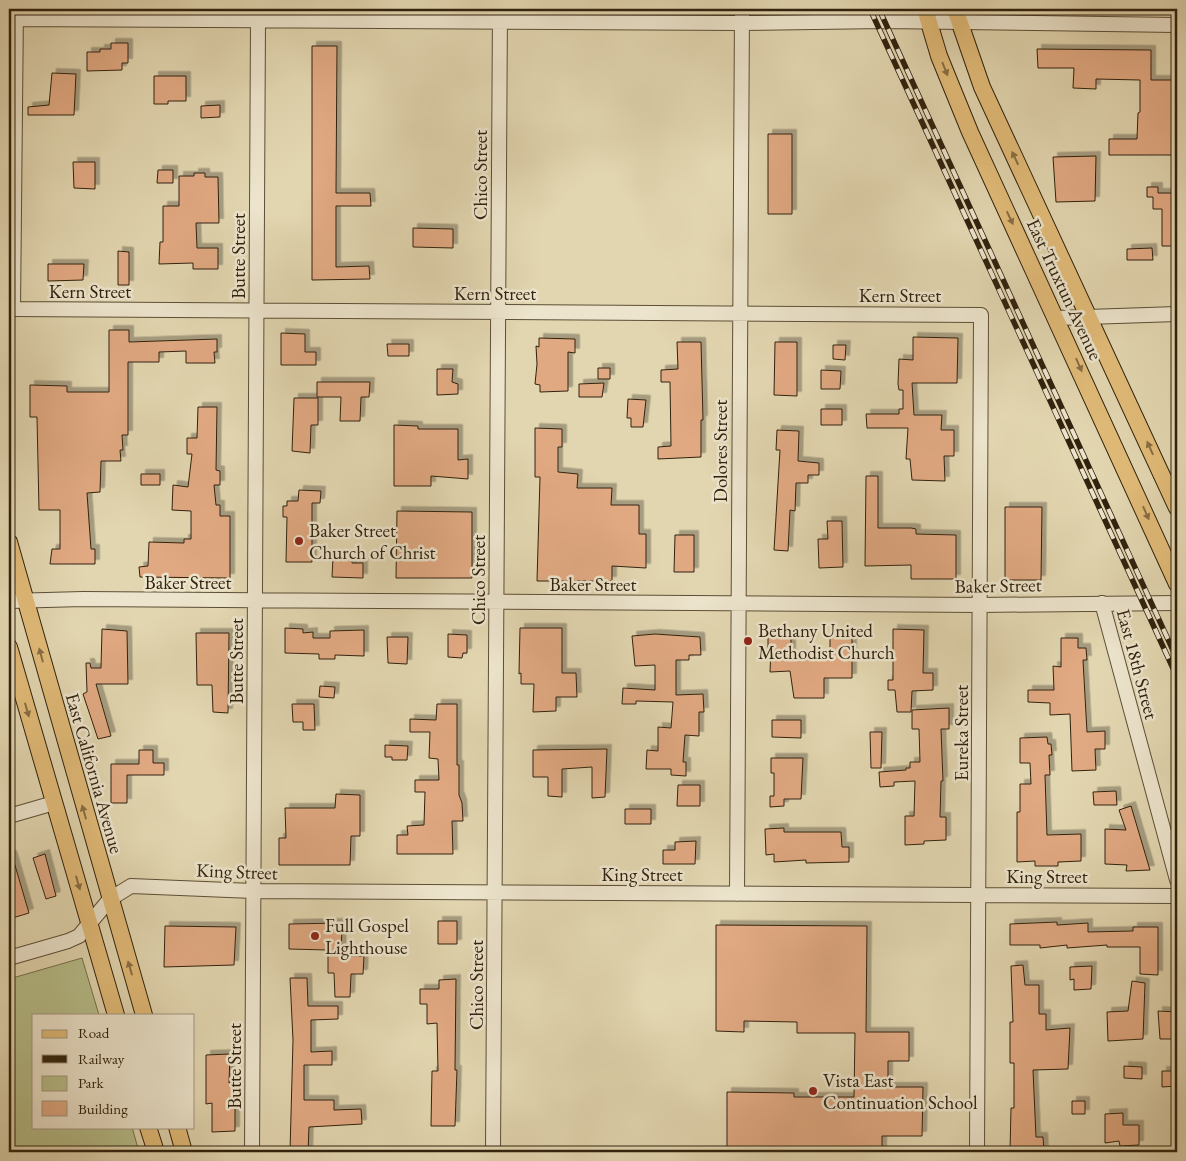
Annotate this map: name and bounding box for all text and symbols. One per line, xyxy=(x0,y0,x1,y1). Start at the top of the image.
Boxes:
one-way arrow xyxy=(941,62,949,77)
street label: Chico Street xyxy=(468,130,493,220)
one-way arrow xyxy=(1010,151,1018,165)
one-way arrow xyxy=(1006,211,1014,225)
street label: Butte Street xyxy=(226,213,251,299)
street label: East Truxtun Avenue xyxy=(1021,214,1108,364)
street label: Kern Street xyxy=(49,279,131,304)
street label: Kern Street xyxy=(454,281,536,306)
street label: Kern Street xyxy=(859,283,941,308)
one-way arrow xyxy=(1075,358,1083,372)
street label: Dolores Street xyxy=(708,400,733,502)
one-way arrow xyxy=(1145,441,1153,455)
one-way arrow xyxy=(1141,506,1150,521)
place label: Baker Street Church of Christ xyxy=(309,518,436,565)
marker: Baker Street Church of Christ xyxy=(293,535,305,547)
street label: Chico Street xyxy=(466,535,491,625)
street label: Baker Street xyxy=(145,570,232,595)
street label: Baker Street xyxy=(550,572,637,597)
street label: Baker Street xyxy=(954,572,1042,599)
street label: East 18th Street xyxy=(1111,606,1164,722)
street label: Butte Street xyxy=(224,618,249,704)
place label: Bethany United Methodist Church xyxy=(758,618,895,665)
marker: Bethany United Methodist Church xyxy=(742,635,754,647)
one-way arrow xyxy=(37,648,45,663)
street label: Eureka Street xyxy=(949,685,974,781)
street label: East California Avenue xyxy=(60,690,129,856)
one-way arrow xyxy=(24,703,32,718)
one-way arrow xyxy=(80,804,88,819)
street label: King Street xyxy=(196,858,278,885)
street label: King Street xyxy=(601,862,683,887)
street label: King Street xyxy=(1006,864,1088,889)
one-way arrow xyxy=(74,876,82,891)
place label: Full Gospel Lighthouse xyxy=(325,913,409,960)
marker: Full Gospel Lighthouse xyxy=(309,930,321,942)
street label: Chico Street xyxy=(464,940,489,1030)
one-way arrow xyxy=(125,960,133,975)
legend xyxy=(32,1014,195,1128)
text: Road xyxy=(78,1023,110,1042)
street label: Butte Street xyxy=(222,1023,247,1109)
text: Railway xyxy=(78,1049,125,1068)
place label: Vista East Continuation School xyxy=(823,1068,978,1115)
text: Park xyxy=(78,1073,105,1092)
marker: Vista East Continuation School xyxy=(807,1085,819,1097)
text: Building xyxy=(78,1099,128,1118)

